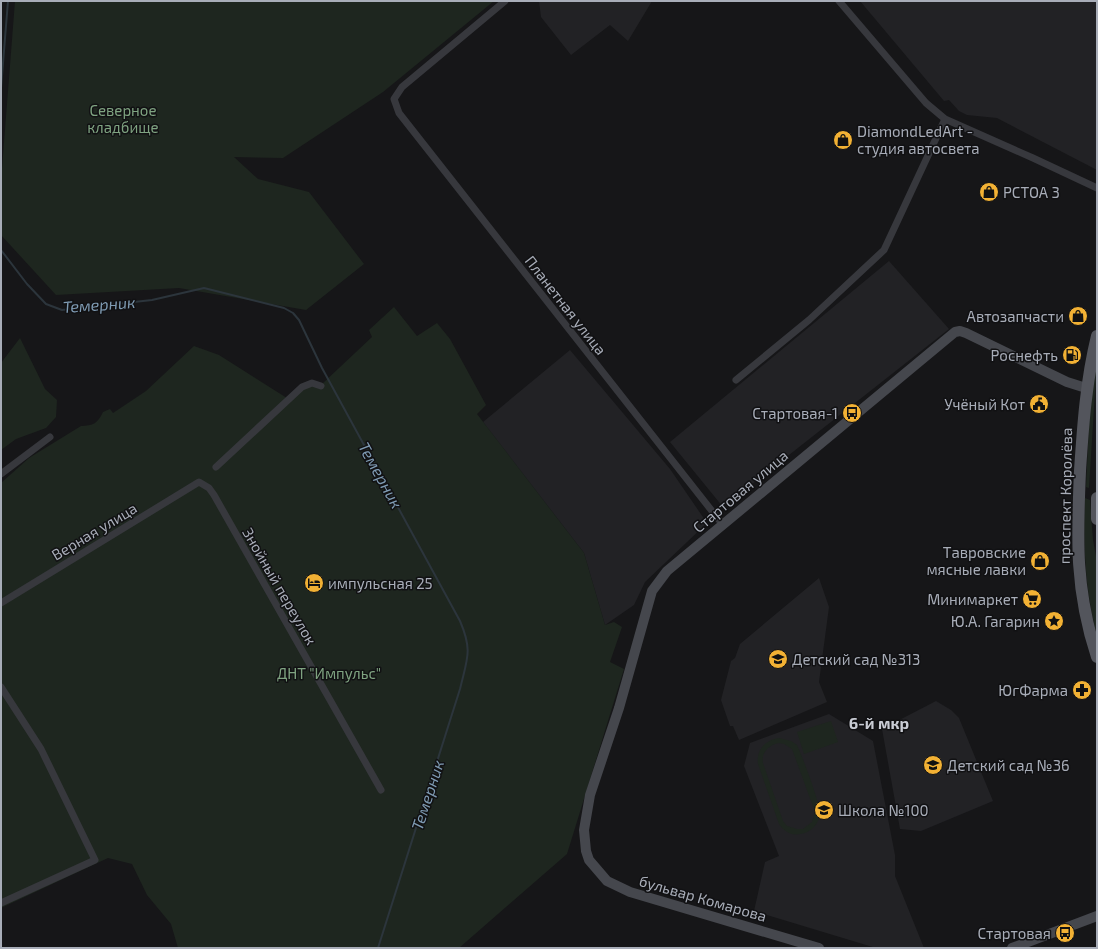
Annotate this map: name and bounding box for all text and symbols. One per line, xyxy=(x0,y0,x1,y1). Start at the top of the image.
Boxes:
park label: Северное кладбище xyxy=(87,101,159,136)
place label: DiamondLedArt - студия автосвета xyxy=(857,122,980,158)
shop icon: DiamondLedArt - студия автосвета xyxy=(832,129,854,151)
shop icon: РСТОА 3 xyxy=(978,181,1000,203)
place label: РСТОА 3 xyxy=(1003,183,1060,201)
street label: Планетная улица xyxy=(521,252,610,359)
water label: Темерник xyxy=(62,292,136,316)
shop icon: Автозапчасти xyxy=(1067,305,1089,327)
place label: Автозапчасти xyxy=(967,307,1064,325)
fuel station icon: Роснефть xyxy=(1061,344,1083,366)
place label: Роснефть xyxy=(991,346,1058,364)
public building icon: Учёный Кот xyxy=(1028,393,1050,415)
place label: Учёный Кот xyxy=(944,395,1025,413)
bus stop icon: Стартовая-1 xyxy=(841,402,863,424)
place label: Стартовая-1 xyxy=(752,404,838,422)
street label: проспект Королёва xyxy=(1055,428,1075,564)
water label: Темерник xyxy=(355,439,407,512)
street label: Стартовая улица xyxy=(689,446,792,537)
street label: Верная улица xyxy=(48,498,141,564)
street label: Знойный переулок xyxy=(238,524,321,648)
place label: Тавровские мясные лавки xyxy=(926,543,1026,578)
shop icon: Тавровские мясные лавки xyxy=(1029,550,1051,572)
hotel icon: импульсная 25 xyxy=(303,572,325,594)
place label: импульсная 25 xyxy=(328,574,433,593)
supermarket icon: Минимаркет xyxy=(1021,588,1043,610)
place label: Минимаркет xyxy=(927,590,1018,608)
place icon: Ю.А. Гагарин xyxy=(1043,610,1065,632)
place label: Ю.А. Гагарин xyxy=(951,612,1040,630)
school or university icon: Детский сад №313 xyxy=(767,648,789,670)
place label: Детский сад №313 xyxy=(792,650,920,668)
park label: ДНТ "Импульс" xyxy=(277,664,381,683)
pharmacy icon: ЮгФарма xyxy=(1071,679,1093,701)
place label: ЮгФарма xyxy=(998,681,1068,699)
district label: 6-й мкр xyxy=(849,713,909,732)
school or university icon: Детский сад №36 xyxy=(922,754,944,776)
place label: Детский сад №36 xyxy=(947,756,1070,774)
water label: Темерник xyxy=(407,757,447,833)
school or university icon: Школа №100 xyxy=(813,799,835,821)
place label: Школа №100 xyxy=(838,801,929,819)
street label: бульвар Комарова xyxy=(637,871,769,926)
bus stop icon: Стартовая xyxy=(1054,922,1076,944)
place label: Стартовая xyxy=(978,924,1051,942)

